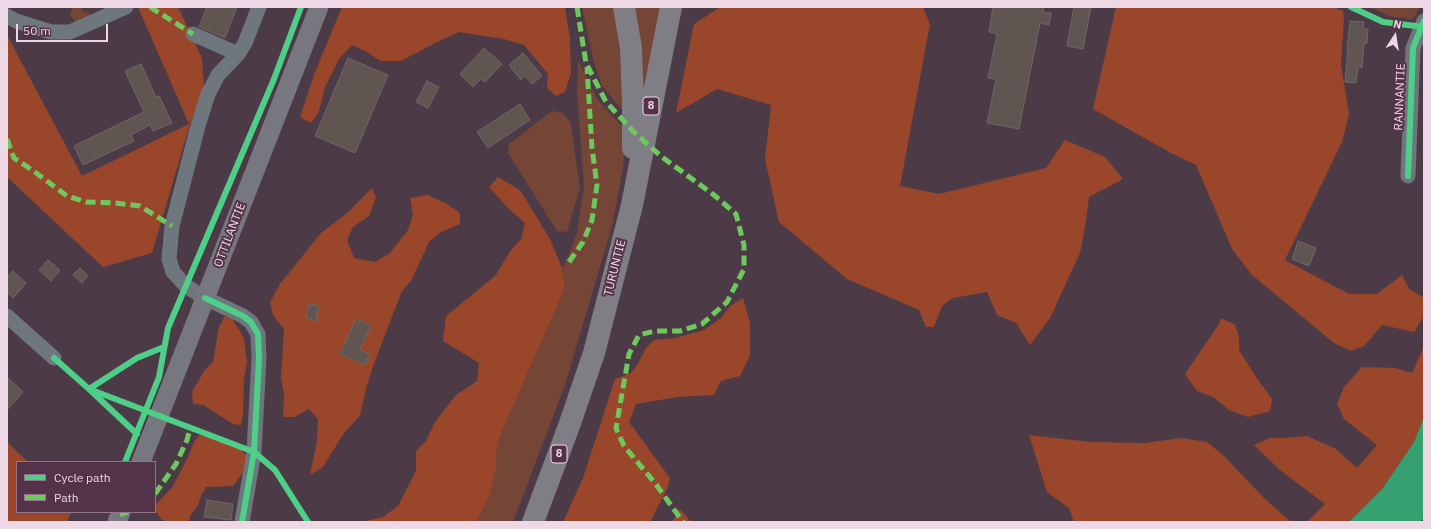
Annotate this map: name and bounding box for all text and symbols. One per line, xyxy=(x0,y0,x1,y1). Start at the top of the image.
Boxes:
scale bar xyxy=(18,16,110,42)
north arrow xyxy=(1375,16,1415,56)
text: N xyxy=(1392,17,1403,32)
text: 50 m xyxy=(23,23,51,38)
street label: RANNANTIE xyxy=(1392,63,1408,131)
road number: 8 xyxy=(643,97,659,115)
street label: OTTILANTIE xyxy=(211,201,249,269)
street label: TURUNTIE xyxy=(601,238,629,298)
road number: 8 xyxy=(551,445,567,463)
legend xyxy=(16,461,156,513)
text: Cycle path xyxy=(54,470,111,485)
text: Path xyxy=(54,490,79,505)

